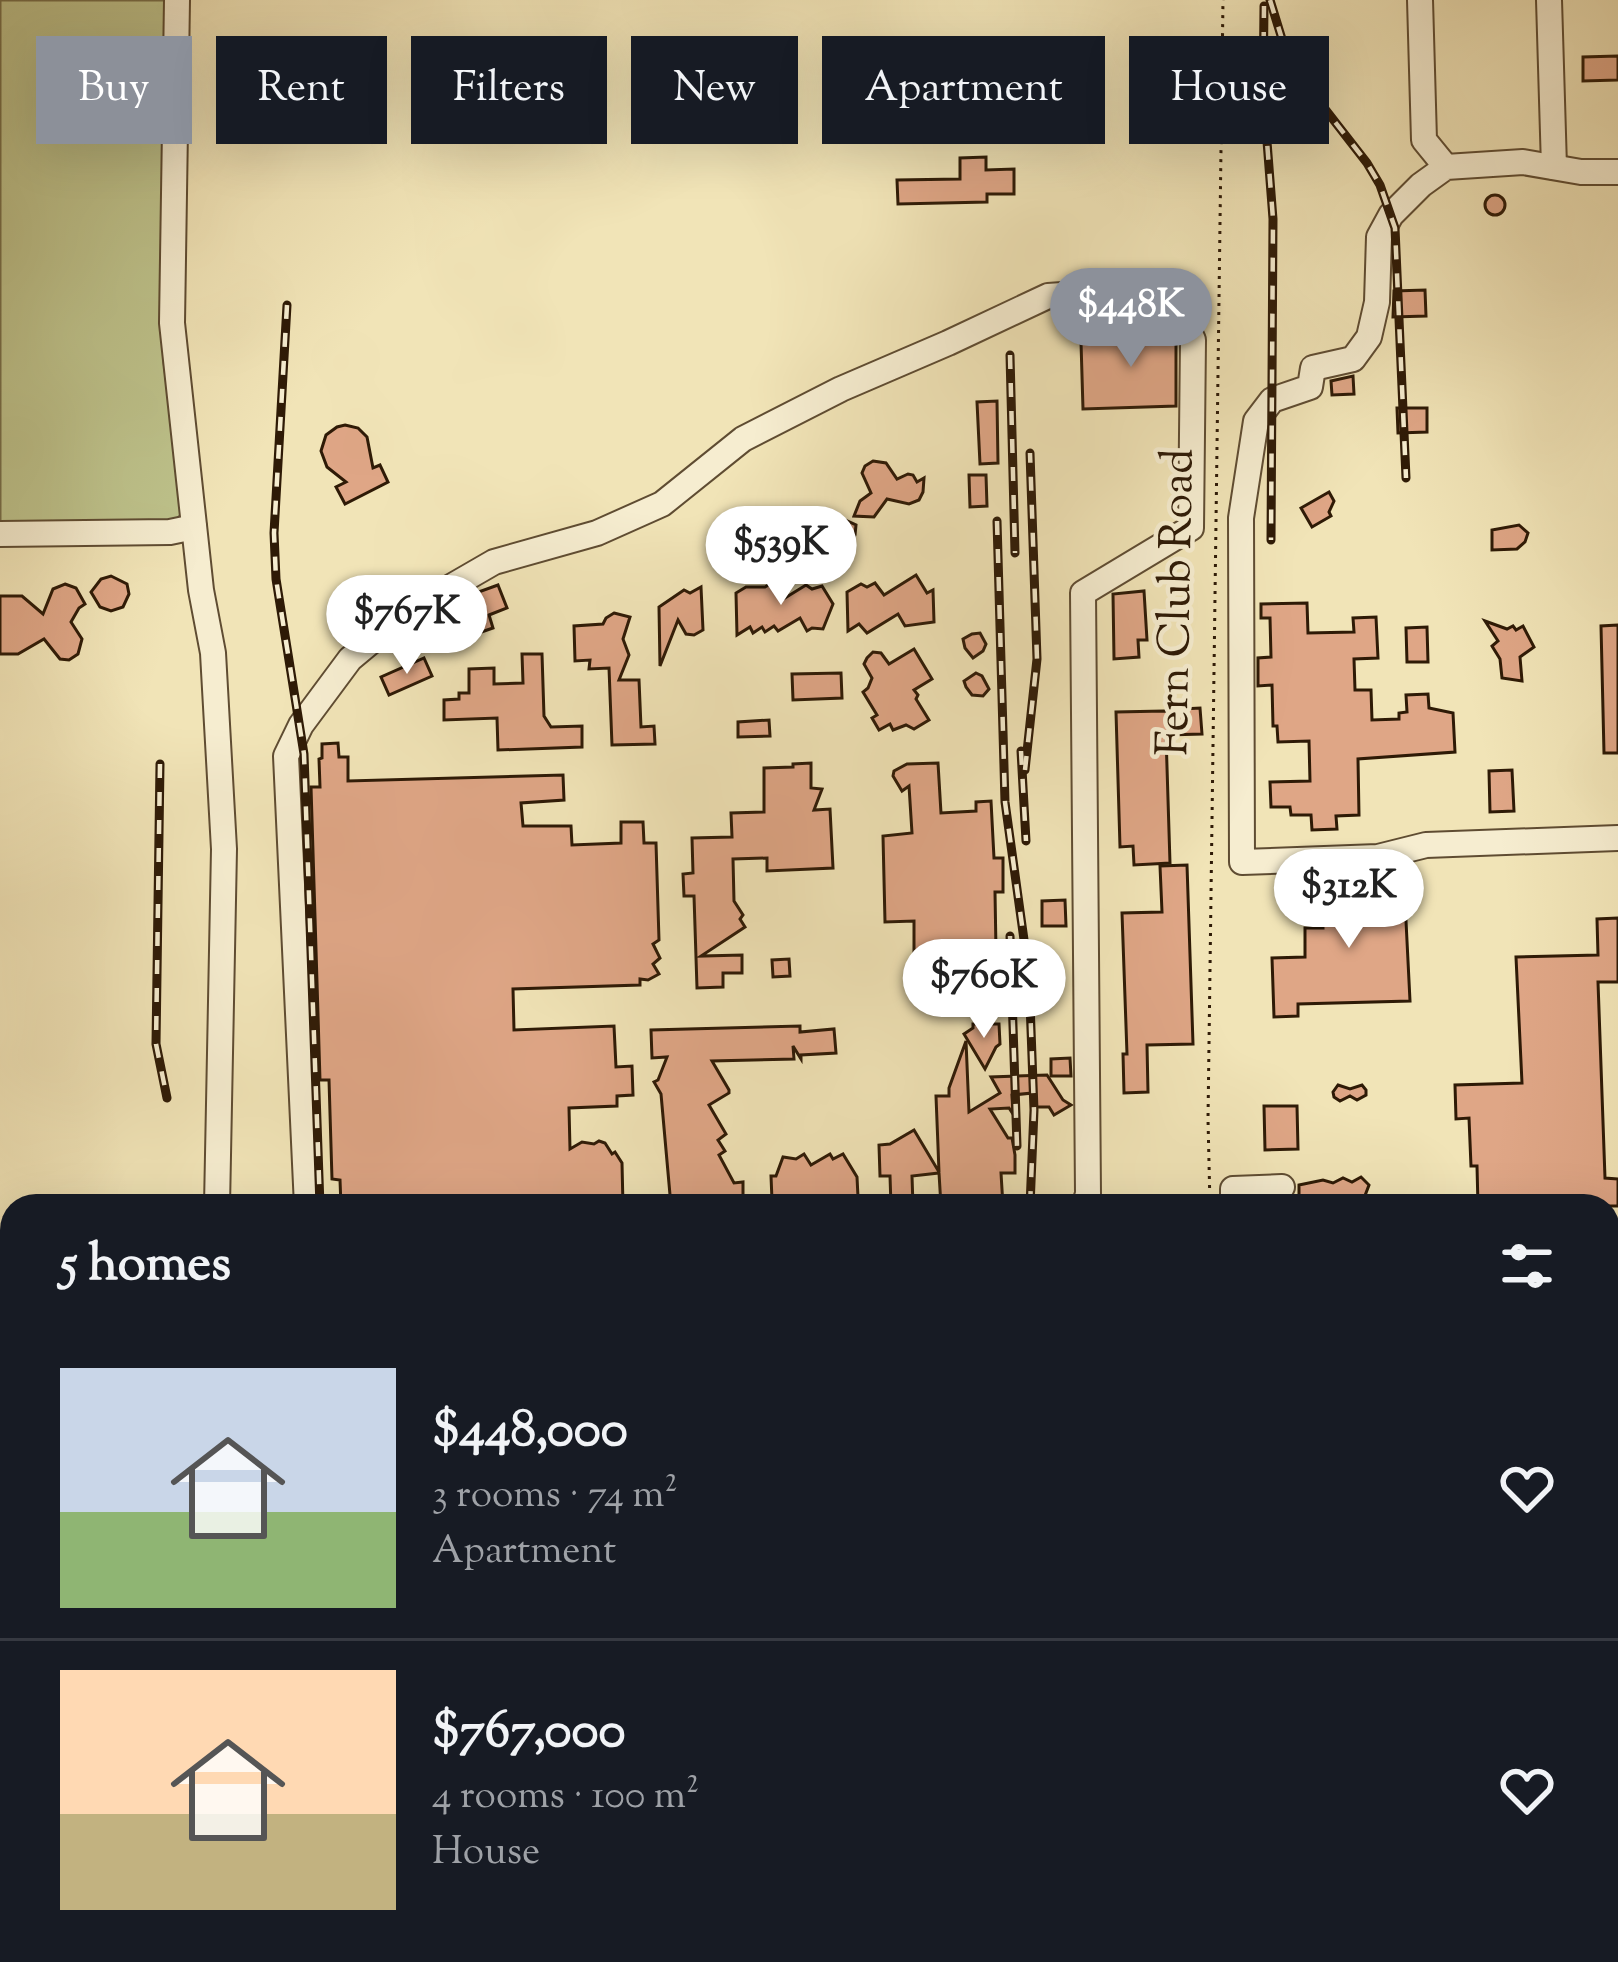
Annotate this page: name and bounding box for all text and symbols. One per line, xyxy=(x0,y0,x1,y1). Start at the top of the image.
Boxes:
chip: Buy xyxy=(36,36,192,144)
chip: Rent xyxy=(216,36,387,144)
chip: Filters xyxy=(411,36,607,144)
chip: New xyxy=(631,36,798,144)
chip: Apartment xyxy=(822,36,1105,144)
chip: House xyxy=(1129,36,1329,144)
pin: $448K xyxy=(1047,268,1215,370)
text: $448K xyxy=(1077,279,1185,335)
street label: Fern Club Road xyxy=(1143,448,1214,756)
pin: $539K xyxy=(697,506,865,608)
text: $539K xyxy=(733,517,829,573)
pin: $767K xyxy=(323,575,491,677)
text: $767K xyxy=(353,586,461,642)
pin: $312K xyxy=(1265,849,1433,951)
text: $312K xyxy=(1301,860,1397,916)
pin: $760K xyxy=(900,939,1068,1041)
text: $760K xyxy=(930,950,1038,1006)
text: 5 homes xyxy=(60,1230,231,1303)
icon: filters xyxy=(1494,1233,1560,1299)
text: $448,000 xyxy=(432,1396,628,1469)
icon: home xyxy=(156,1416,300,1560)
icon: heart xyxy=(1494,1455,1560,1521)
text: 3 rooms · 74 m² xyxy=(432,1469,678,1525)
text: Apartment xyxy=(432,1525,616,1581)
text: $767,000 xyxy=(432,1697,626,1770)
icon: home xyxy=(156,1718,300,1862)
icon: heart xyxy=(1494,1757,1560,1823)
text: 4 rooms · 100 m² xyxy=(432,1770,699,1826)
text: House xyxy=(432,1826,540,1882)

